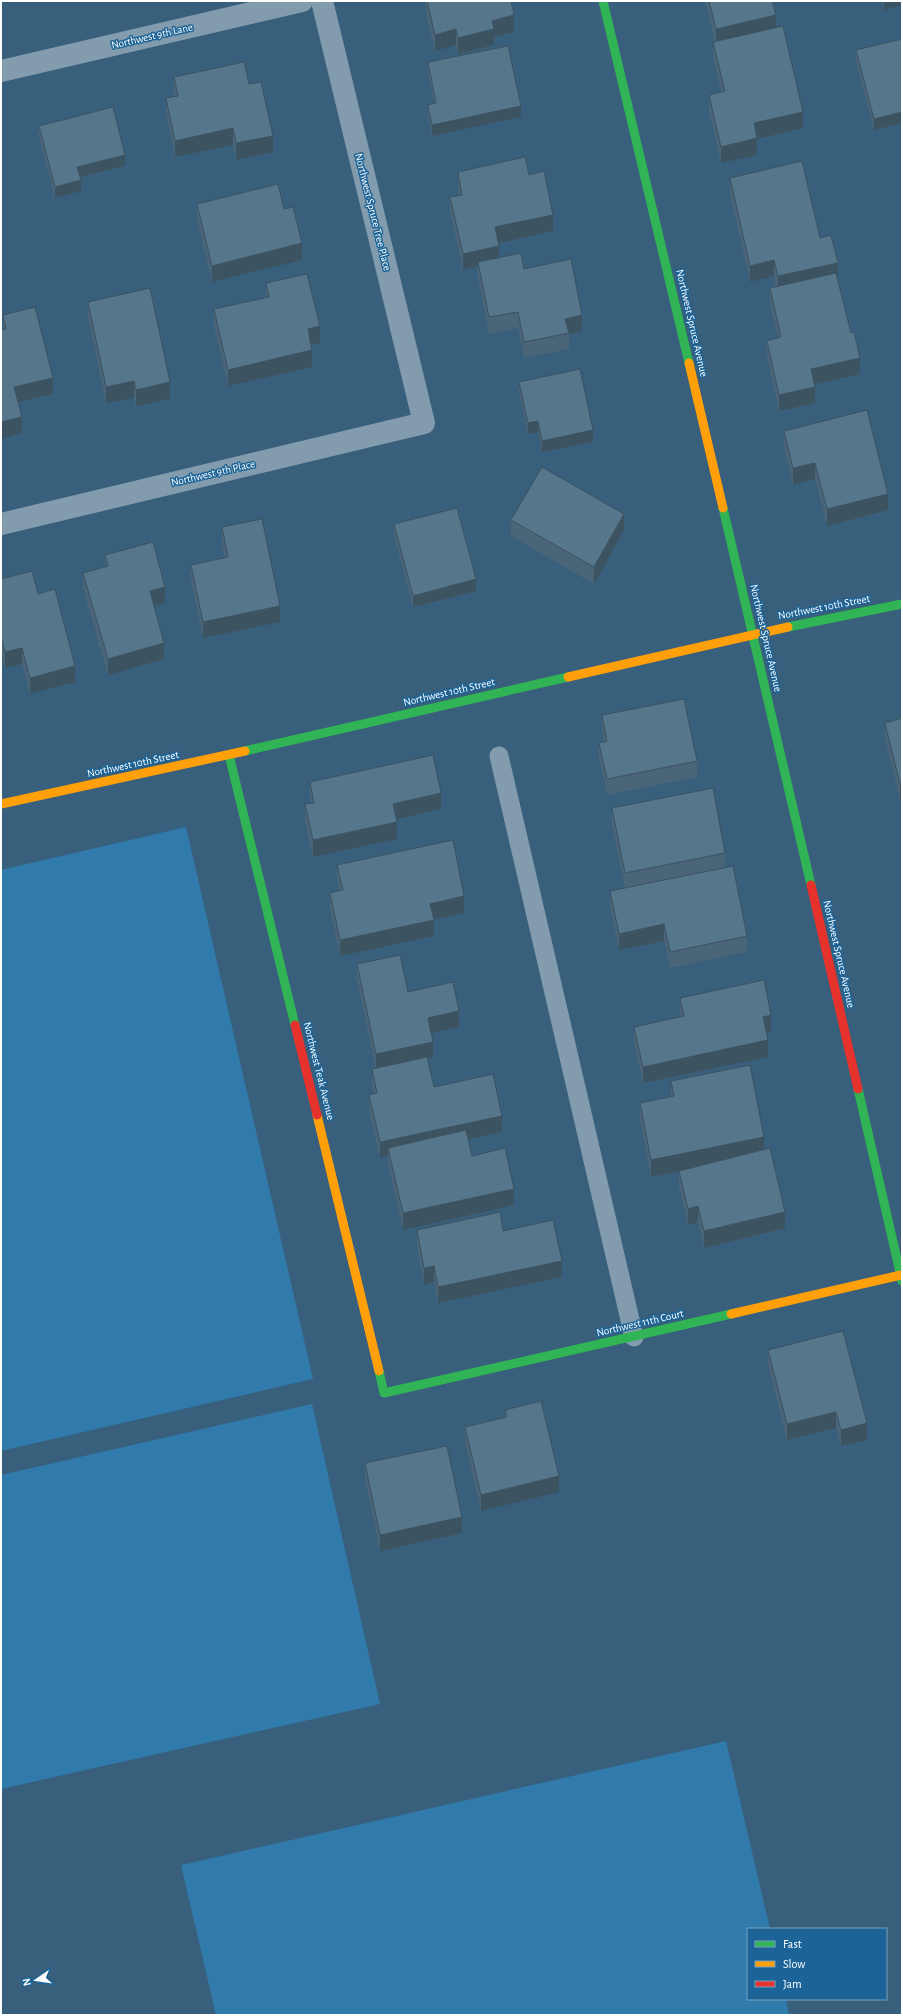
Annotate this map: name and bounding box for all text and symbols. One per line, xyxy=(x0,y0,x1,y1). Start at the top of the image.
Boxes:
street label: Northwest 9th Lane xyxy=(110,21,194,51)
street label: Northwest Spruce Tree Place xyxy=(353,152,393,272)
street label: Northwest Spruce Avenue xyxy=(674,268,710,378)
street label: Northwest 9th Place xyxy=(170,458,256,488)
street label: Northwest Spruce Avenue xyxy=(748,583,784,693)
street label: Northwest 10th Street xyxy=(777,593,871,621)
street label: Northwest 10th Street xyxy=(402,676,496,708)
street label: Northwest 10th Street xyxy=(86,749,180,779)
street label: Northwest Spruce Avenue xyxy=(821,899,857,1009)
street label: Northwest Teak Avenue xyxy=(301,1021,337,1121)
street label: Northwest 11th Court xyxy=(595,1308,685,1338)
legend xyxy=(747,1928,887,2000)
text: Fast xyxy=(783,1938,802,1950)
text: Slow xyxy=(783,1958,805,1970)
north arrow xyxy=(16,1960,56,2000)
text: N xyxy=(21,1977,33,1987)
text: Jam xyxy=(783,1978,802,1990)

